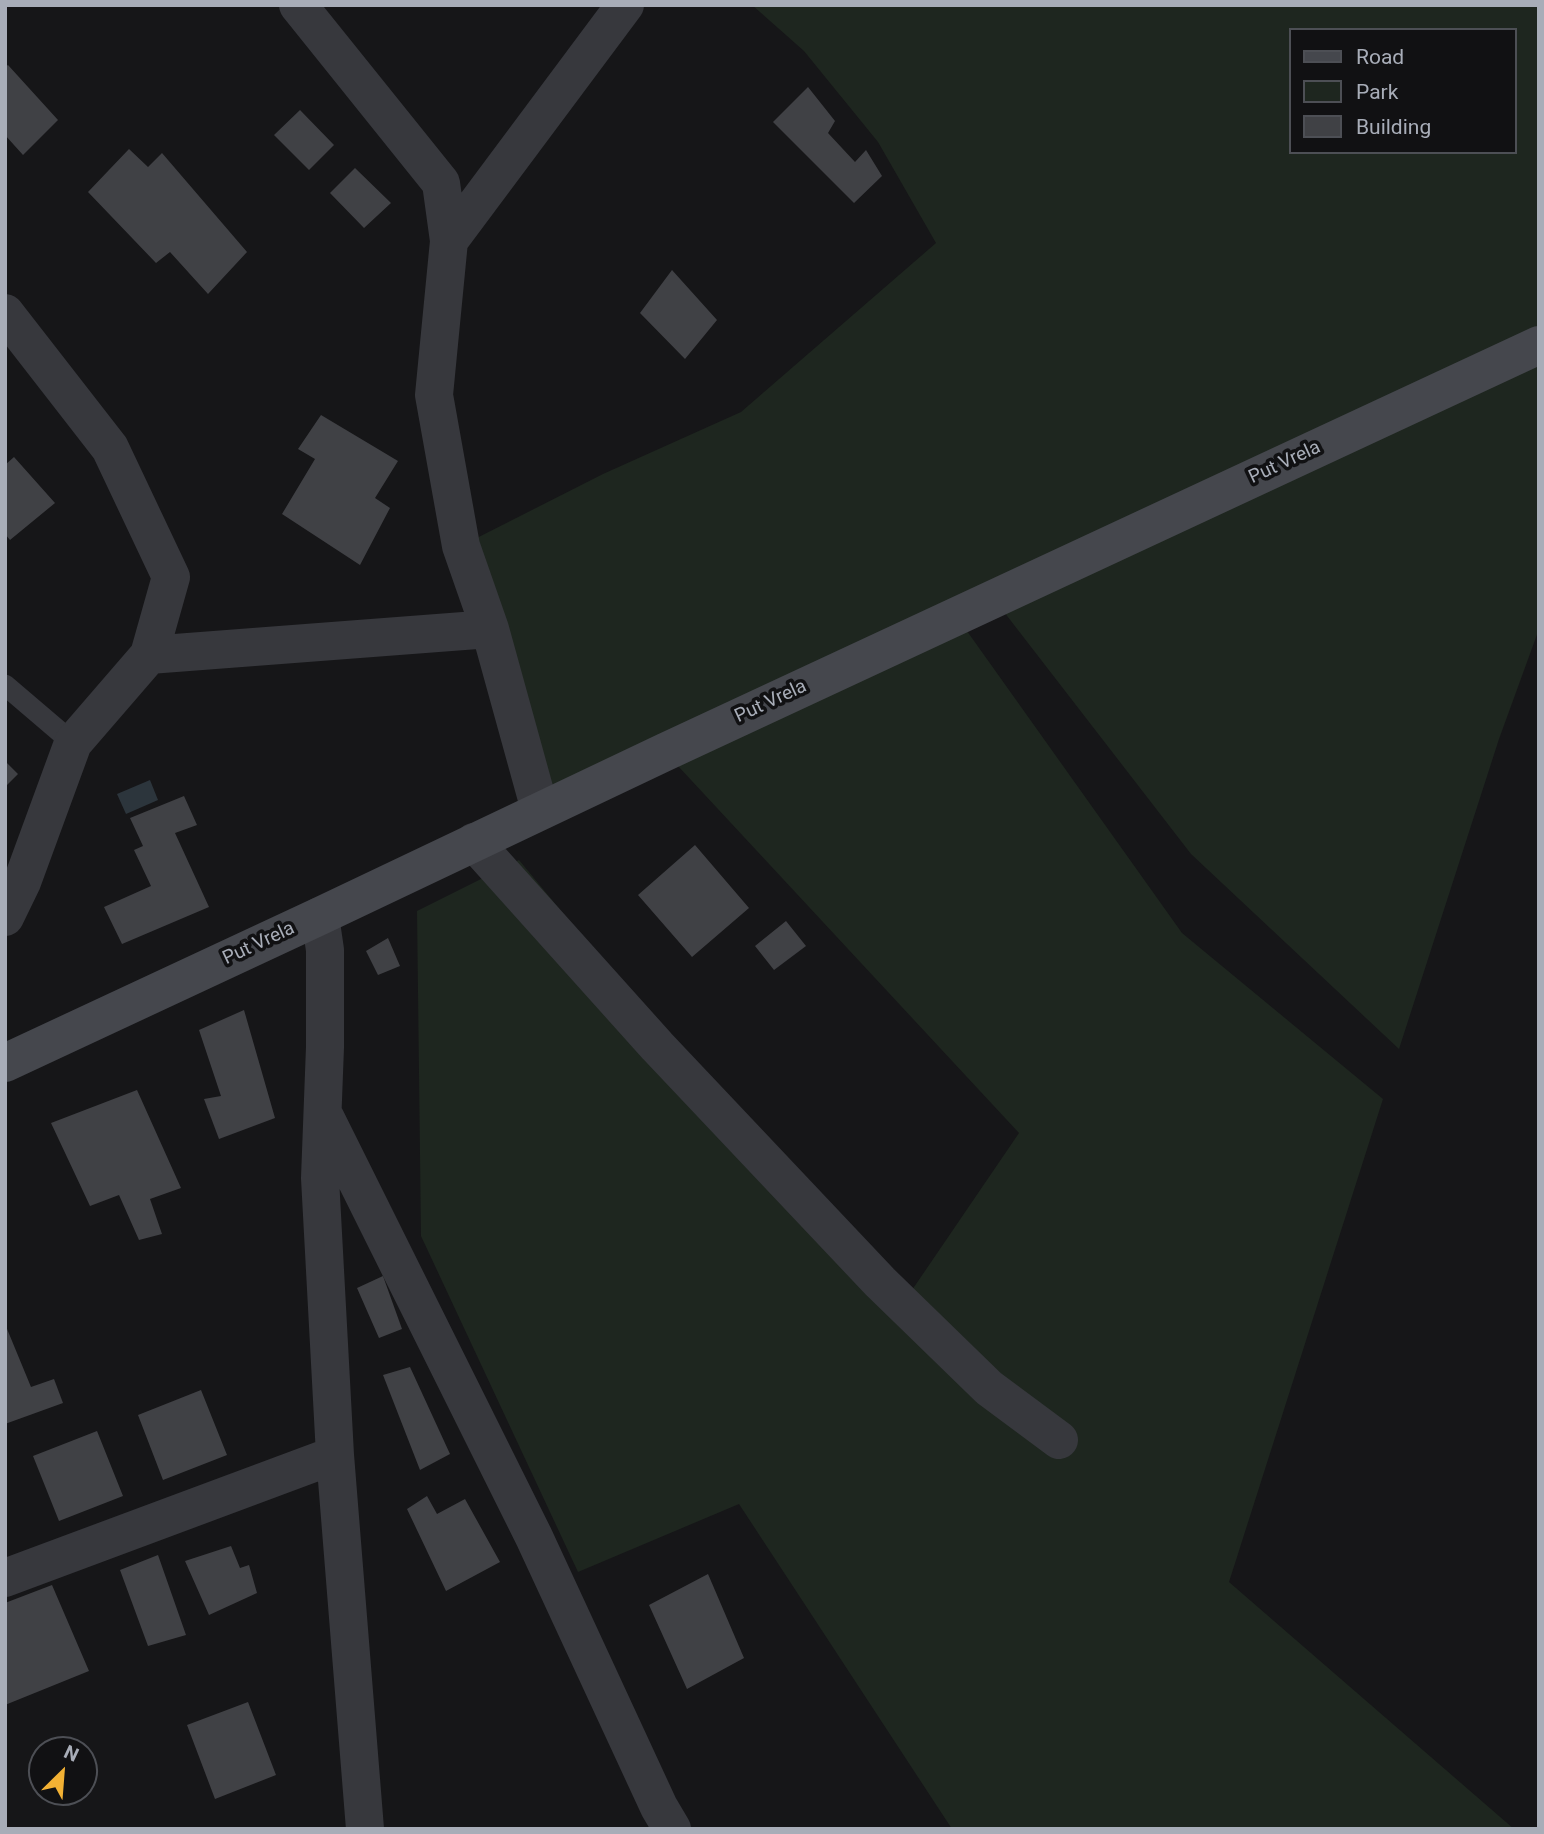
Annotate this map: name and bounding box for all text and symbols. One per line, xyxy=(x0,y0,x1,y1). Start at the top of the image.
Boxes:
legend xyxy=(1288,28,1516,154)
text: Road xyxy=(1356,45,1404,69)
text: Park xyxy=(1356,80,1398,104)
text: Building xyxy=(1356,115,1431,139)
street label: Put Vrela xyxy=(1246,437,1324,489)
street label: Put Vrela xyxy=(732,676,810,728)
street label: Put Vrela xyxy=(220,918,298,970)
north arrow xyxy=(28,1736,98,1806)
text: N xyxy=(60,1740,82,1767)

